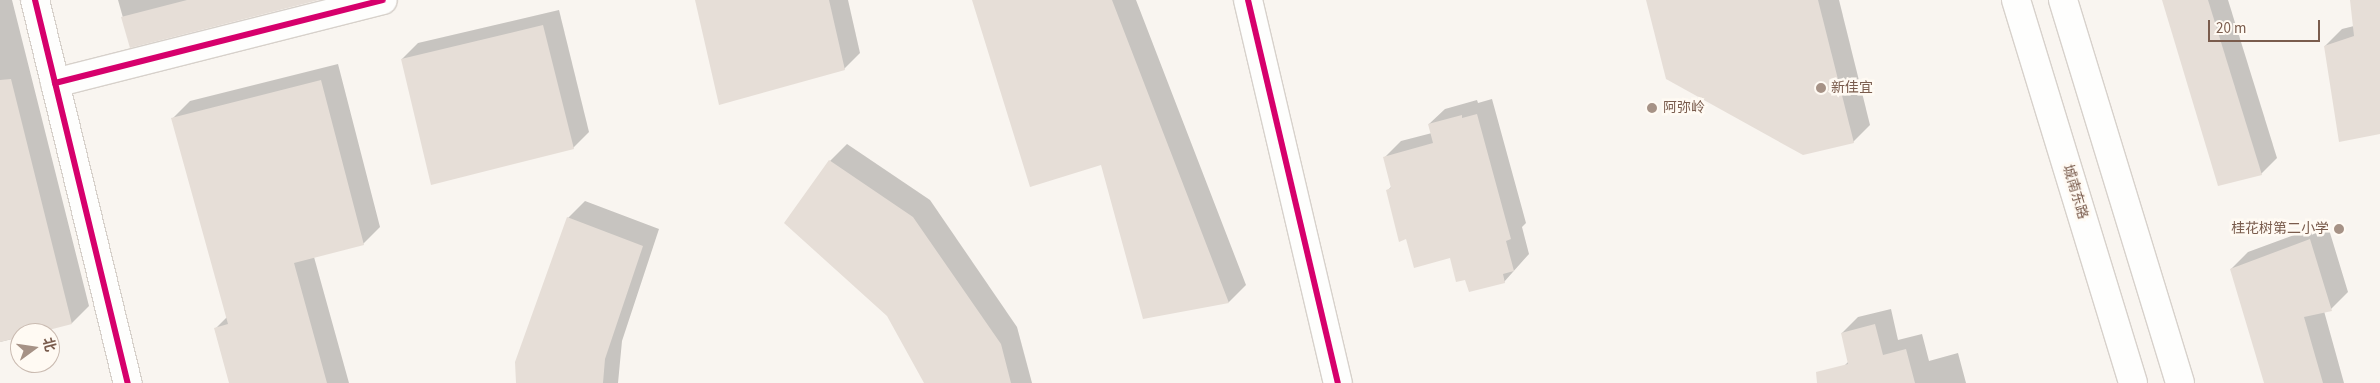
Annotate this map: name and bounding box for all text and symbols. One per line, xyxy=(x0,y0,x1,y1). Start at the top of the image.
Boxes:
scale bar xyxy=(2210,10,2322,42)
text: 20 m xyxy=(2216,18,2246,39)
place label: 新佳宜 xyxy=(1831,80,1873,96)
marker: 新佳宜 xyxy=(1815,82,1827,94)
place label: 阿弥岭 xyxy=(1663,100,1705,116)
marker: 阿弥岭 xyxy=(1645,101,1659,115)
street label: 城南东路 xyxy=(2059,163,2091,221)
place label: 桂花树第二小学 xyxy=(2231,221,2329,237)
marker: 桂花树第二小学 xyxy=(2333,223,2345,235)
north arrow xyxy=(10,323,60,373)
text: 北 xyxy=(37,335,60,354)

